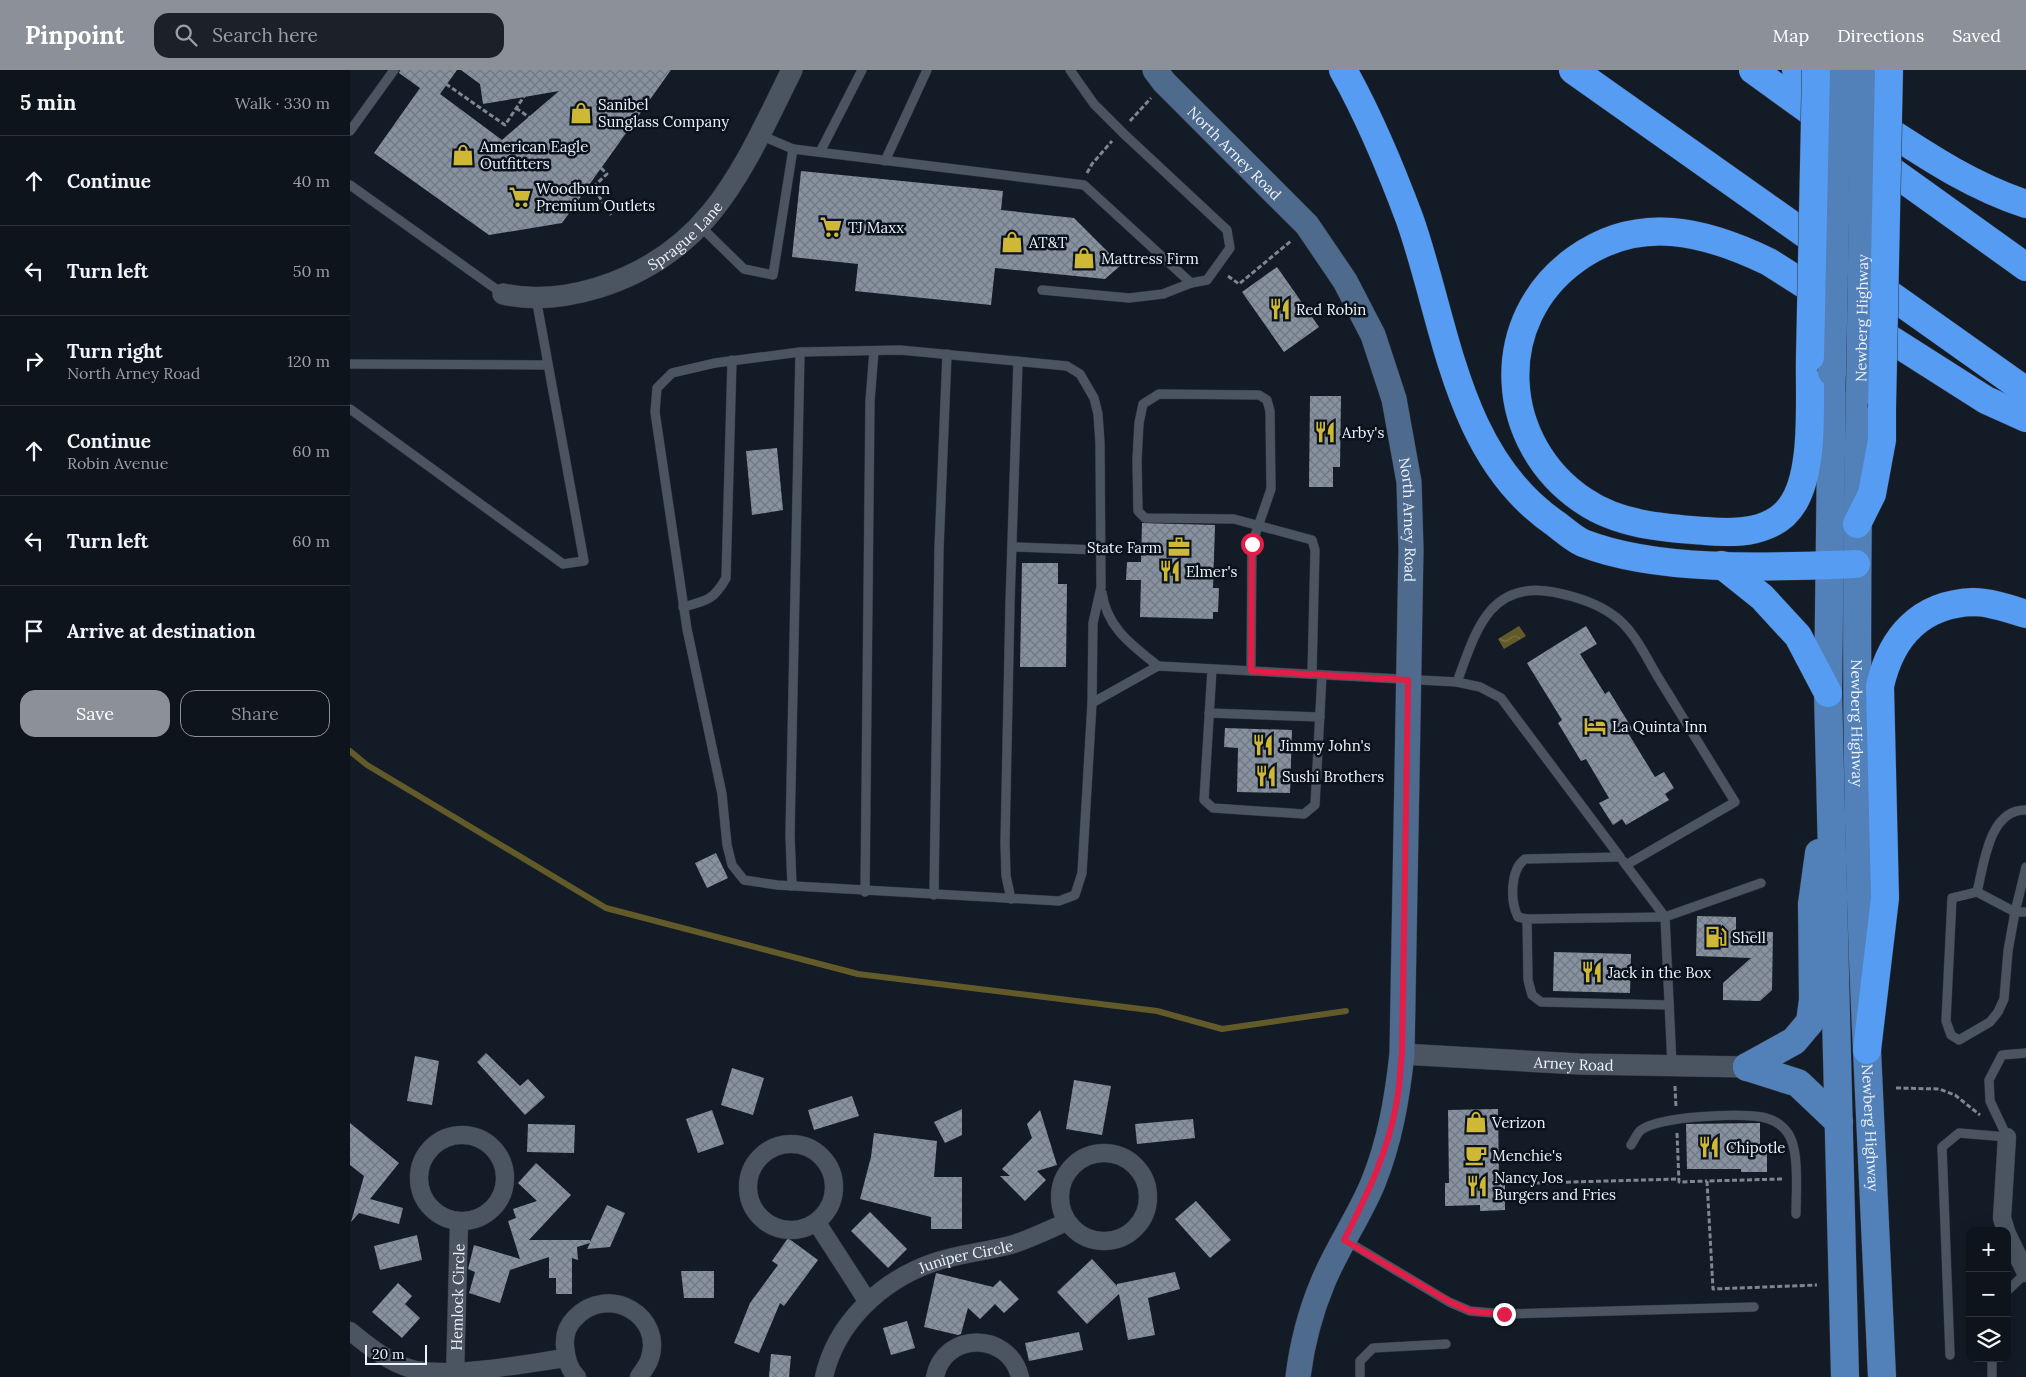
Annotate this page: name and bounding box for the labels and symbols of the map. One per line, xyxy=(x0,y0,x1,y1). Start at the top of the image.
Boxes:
place label: Sanibel Sunglass Company xyxy=(598,95,729,131)
shop icon: Sanibel Sunglass Company xyxy=(568,100,594,126)
street label: North Arney Road xyxy=(1184,102,1286,204)
place label: American Eagle Outfitters xyxy=(479,137,588,173)
shop icon: American Eagle Outfitters xyxy=(450,142,476,168)
place label: Woodburn Premium Outlets xyxy=(536,179,655,215)
supermarket icon: Woodburn Premium Outlets xyxy=(507,184,533,210)
street label: Sprague Lane xyxy=(644,197,726,274)
supermarket icon: TJ Maxx xyxy=(818,214,844,240)
place label: TJ Maxx xyxy=(848,218,904,237)
shop icon: AT&T xyxy=(999,229,1025,255)
place label: AT&T xyxy=(1028,233,1068,252)
shop icon: Mattress Firm xyxy=(1071,245,1097,271)
place label: Mattress Firm xyxy=(1101,249,1199,268)
street label: Newberg Highway xyxy=(1851,254,1872,382)
restaurant icon: Red Robin xyxy=(1267,296,1293,322)
place label: Red Robin xyxy=(1296,300,1366,319)
restaurant icon: Arby's xyxy=(1312,419,1338,445)
place label: Arby's xyxy=(1341,423,1384,442)
street label: North Arney Road xyxy=(1395,456,1421,582)
route start xyxy=(1241,533,1264,556)
office icon: State Farm xyxy=(1166,534,1192,560)
place label: State Farm xyxy=(1087,538,1162,557)
restaurant icon: Elmer's xyxy=(1157,558,1183,584)
place label: Elmer's xyxy=(1186,562,1238,581)
street label: Newberg Highway xyxy=(1848,659,1868,787)
hotel icon: La Quinta Inn xyxy=(1582,713,1608,739)
place label: La Quinta Inn xyxy=(1612,717,1707,736)
restaurant icon: Jimmy John's xyxy=(1250,732,1276,758)
place label: Jimmy John's xyxy=(1279,736,1371,755)
restaurant icon: Sushi Brothers xyxy=(1253,763,1279,789)
place label: Sushi Brothers xyxy=(1282,767,1384,786)
fuel station icon: Shell xyxy=(1703,924,1729,950)
place label: Shell xyxy=(1732,928,1766,947)
restaurant icon: Jack in the Box xyxy=(1579,959,1605,985)
place label: Jack in the Box xyxy=(1607,963,1711,982)
street label: Arney Road xyxy=(1532,1052,1614,1074)
street label: Newberg Highway xyxy=(1858,1063,1884,1192)
shop icon: Verizon xyxy=(1463,1109,1489,1135)
place label: Verizon xyxy=(1491,1113,1546,1132)
restaurant icon: Chipotle xyxy=(1696,1134,1722,1160)
place label: Chipotle xyxy=(1726,1138,1785,1157)
cafe icon: Menchie's xyxy=(1463,1142,1489,1168)
place label: Menchie's xyxy=(1492,1146,1562,1165)
place label: Nancy Jos Burgers and Fries xyxy=(1494,1168,1616,1204)
restaurant icon: Nancy Jos Burgers and Fries xyxy=(1464,1173,1490,1199)
street label: Juniper Circle xyxy=(914,1235,1015,1277)
street label: Hemlock Circle xyxy=(446,1243,468,1351)
route end xyxy=(1493,1303,1516,1326)
scale bar xyxy=(365,1342,428,1365)

